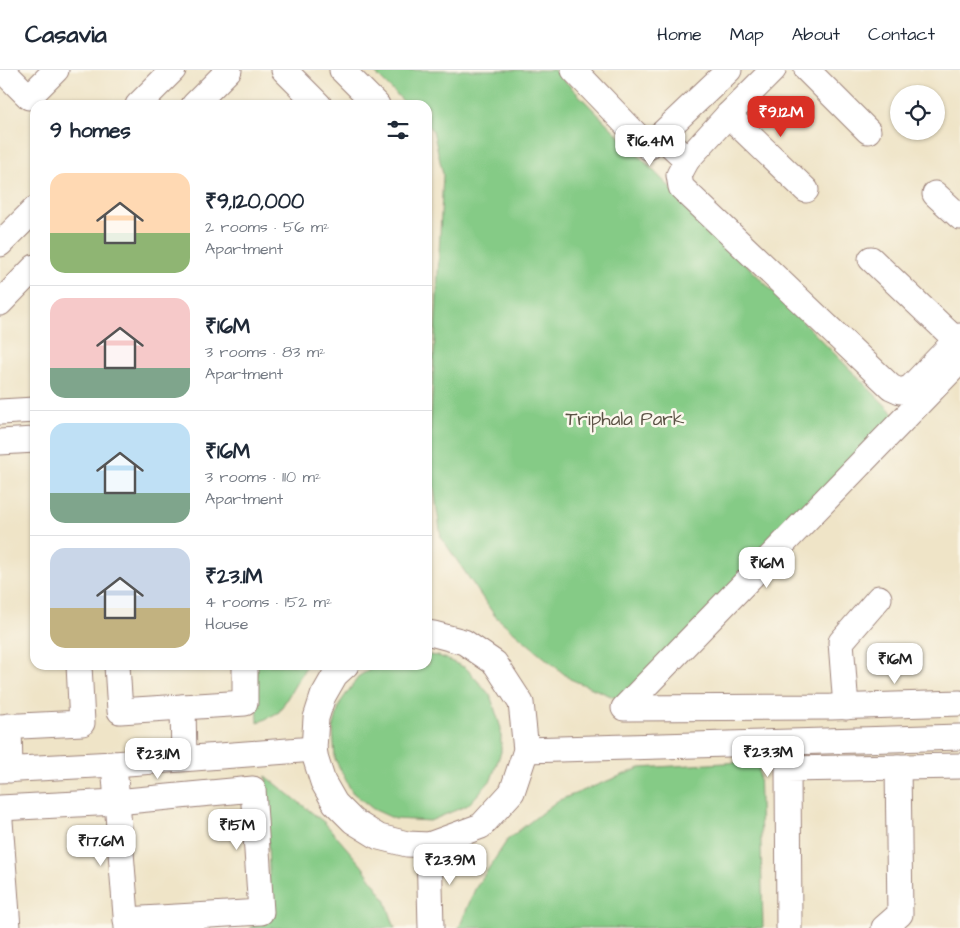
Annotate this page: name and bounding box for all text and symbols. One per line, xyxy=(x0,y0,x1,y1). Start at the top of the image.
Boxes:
text: Casavia xyxy=(25,18,107,52)
text: Home xyxy=(657,22,702,47)
text: Map xyxy=(730,22,764,47)
text: About xyxy=(792,22,840,47)
text: Contact xyxy=(868,22,935,47)
map controls xyxy=(890,85,945,140)
button: locate xyxy=(890,85,945,140)
pin: ₹9.12M xyxy=(740,96,822,138)
text: ₹9.12M xyxy=(759,101,803,123)
text: 9 homes xyxy=(50,116,131,145)
icon: filters xyxy=(384,116,412,144)
pin: ₹16.4M xyxy=(609,124,691,167)
text: ₹16.4M xyxy=(626,130,674,152)
text: ₹9,120,000 xyxy=(205,187,304,216)
icon: home xyxy=(90,193,150,253)
text: 2 rooms · 56 m² xyxy=(205,216,329,238)
text: Apartment xyxy=(205,238,283,260)
text: ₹16M xyxy=(205,312,250,341)
icon: home xyxy=(90,318,150,378)
text: 3 rooms · 83 m² xyxy=(205,341,325,363)
text: Apartment xyxy=(205,363,283,385)
park label: Triphala Park xyxy=(565,406,685,433)
text: ₹16M xyxy=(205,437,250,466)
icon: home xyxy=(90,443,150,503)
text: 3 rooms · 110 m² xyxy=(205,466,321,488)
text: Apartment xyxy=(205,488,283,510)
pin: ₹16M xyxy=(737,546,797,589)
text: ₹16M xyxy=(750,552,784,574)
text: ₹23.1M xyxy=(205,562,263,591)
icon: home xyxy=(90,568,150,628)
text: 4 rooms · 152 m² xyxy=(205,591,332,613)
text: House xyxy=(205,613,249,635)
pin: ₹16M xyxy=(865,642,925,685)
text: ₹16M xyxy=(878,648,912,670)
pin: ₹23.3M xyxy=(727,736,809,778)
pin: ₹23.1M xyxy=(117,738,199,780)
text: ₹23.3M xyxy=(743,741,793,763)
text: ₹23.1M xyxy=(136,743,180,765)
pin: ₹15M xyxy=(207,808,267,851)
text: ₹15M xyxy=(219,814,255,836)
pin: ₹17.6M xyxy=(60,824,142,867)
text: ₹17.6M xyxy=(78,830,124,852)
pin: ₹23.9M xyxy=(409,844,491,886)
text: ₹23.9M xyxy=(424,849,476,871)

